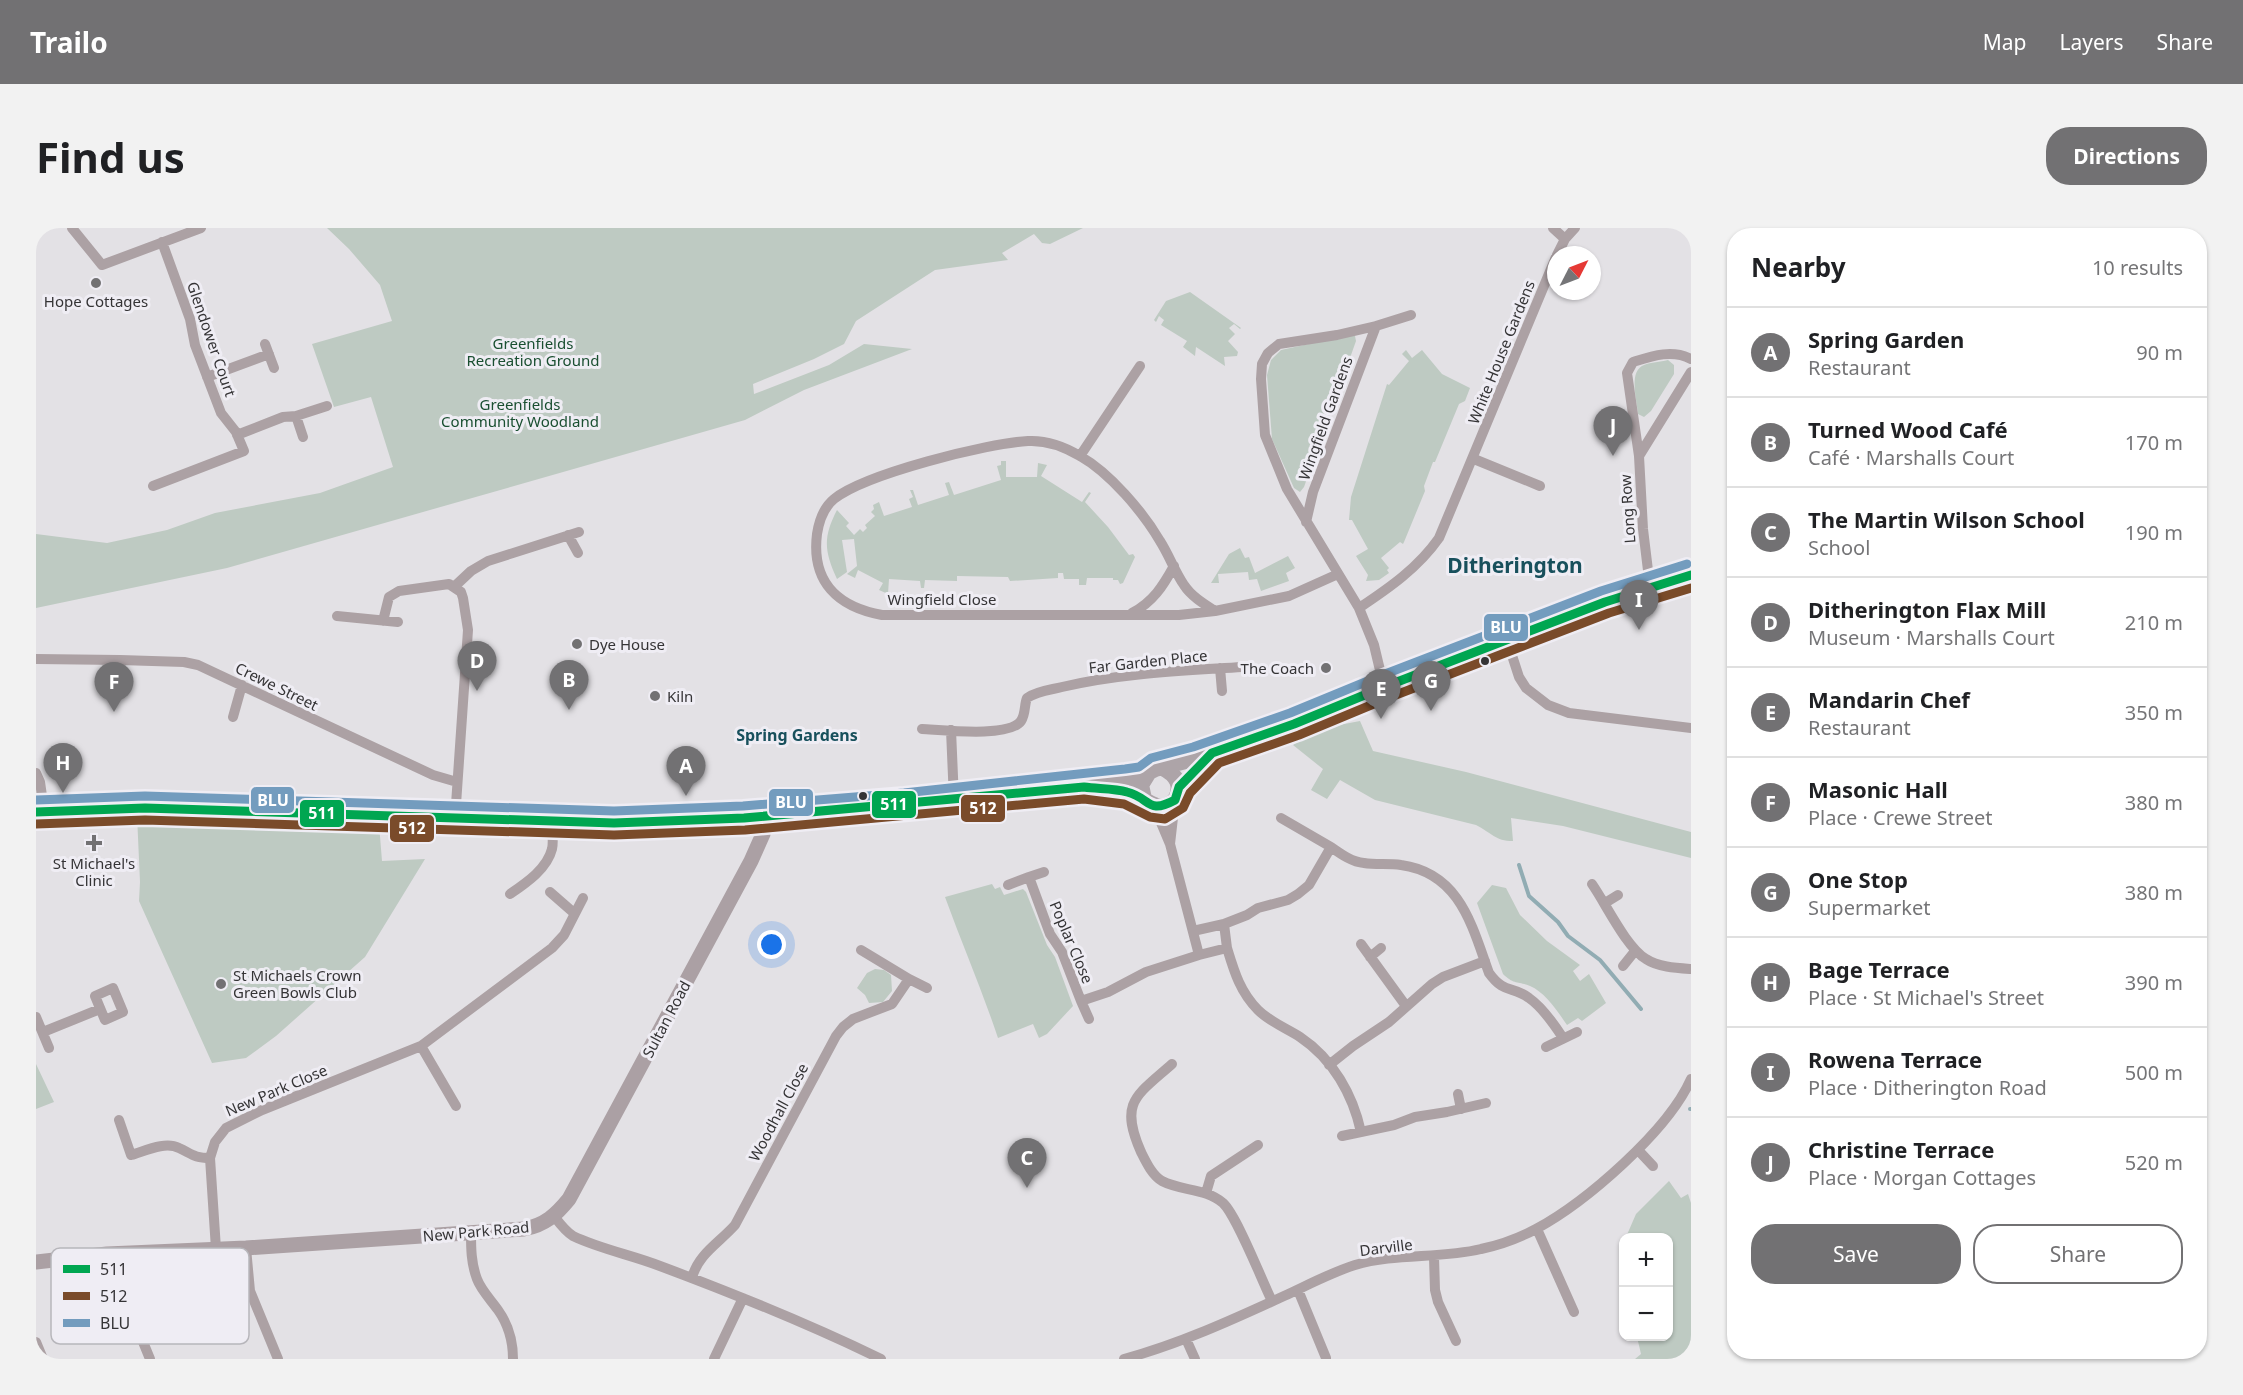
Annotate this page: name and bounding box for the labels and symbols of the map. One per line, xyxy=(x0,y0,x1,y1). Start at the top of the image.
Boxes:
north arrow xyxy=(1547,246,1601,300)
marker: Hope Cottages xyxy=(89,276,103,290)
street label: White House Gardens xyxy=(1463,277,1539,427)
street label: Glendower Court xyxy=(183,279,241,400)
place label: Hope Cottages xyxy=(44,291,148,311)
park label: Greenfields Recreation Ground xyxy=(467,333,599,370)
street label: Wingfield Gardens xyxy=(1293,353,1357,483)
park label: Greenfields Community Woodland xyxy=(441,394,599,431)
pin: J xyxy=(1594,406,1632,456)
street label: Long Row xyxy=(1615,474,1639,544)
district label: Ditherington xyxy=(1447,551,1583,579)
pin: I xyxy=(1620,580,1658,630)
street label: Wingfield Close xyxy=(888,589,996,609)
line badge: BLU xyxy=(1483,613,1529,642)
text: BLU xyxy=(1490,616,1522,638)
place label: Dye House xyxy=(589,634,665,654)
marker: Dye House xyxy=(570,637,584,651)
pin: D xyxy=(458,642,496,691)
street label: Far Garden Place xyxy=(1088,645,1208,677)
unlabelled marker xyxy=(1479,655,1491,667)
street label: Crewe Street xyxy=(232,657,322,715)
place label: The Coach xyxy=(1241,658,1314,678)
pin: B xyxy=(550,660,588,710)
marker: The Coach xyxy=(1319,661,1333,675)
pin: F xyxy=(94,662,134,712)
pin: G xyxy=(1412,662,1450,711)
pin: E xyxy=(1362,670,1400,719)
place label: Kiln xyxy=(667,686,693,706)
marker: Kiln xyxy=(648,689,662,703)
district label: Spring Gardens xyxy=(736,724,858,746)
pin: H xyxy=(44,744,82,793)
pin: A xyxy=(666,746,706,796)
line badge: BLU xyxy=(250,786,295,814)
line badge: BLU xyxy=(768,788,814,817)
text: BLU xyxy=(257,789,289,811)
unlabelled marker xyxy=(857,790,869,802)
line badge: 511 xyxy=(871,790,917,819)
text: BLU xyxy=(775,791,807,813)
text: 511 xyxy=(880,793,908,815)
line badge: 512 xyxy=(960,794,1006,823)
text: 512 xyxy=(969,797,997,819)
line badge: 511 xyxy=(299,799,345,828)
text: 511 xyxy=(308,802,336,824)
line badge: 512 xyxy=(389,814,435,843)
text: 512 xyxy=(398,817,426,839)
marker: St Michael's Clinic xyxy=(85,834,103,852)
place label: St Michael's Clinic xyxy=(53,853,135,890)
street label: Poplar Close xyxy=(1046,898,1098,986)
your location xyxy=(757,930,786,959)
place label: St Michaels Crown Green Bowls Club xyxy=(233,965,362,1002)
marker: St Michaels Crown Green Bowls Club xyxy=(214,977,228,991)
street label: Sultan Road xyxy=(637,977,695,1061)
street label: Woodhall Close xyxy=(744,1059,812,1165)
street label: New Park Close xyxy=(222,1060,330,1120)
pin: C xyxy=(1008,1138,1046,1188)
street label: New Park Road xyxy=(422,1216,530,1246)
street label: Darville xyxy=(1358,1234,1414,1260)
legend xyxy=(51,1248,249,1344)
text: 511 xyxy=(100,1258,127,1280)
text: 512 xyxy=(100,1285,127,1307)
text: BLU xyxy=(100,1312,130,1334)

